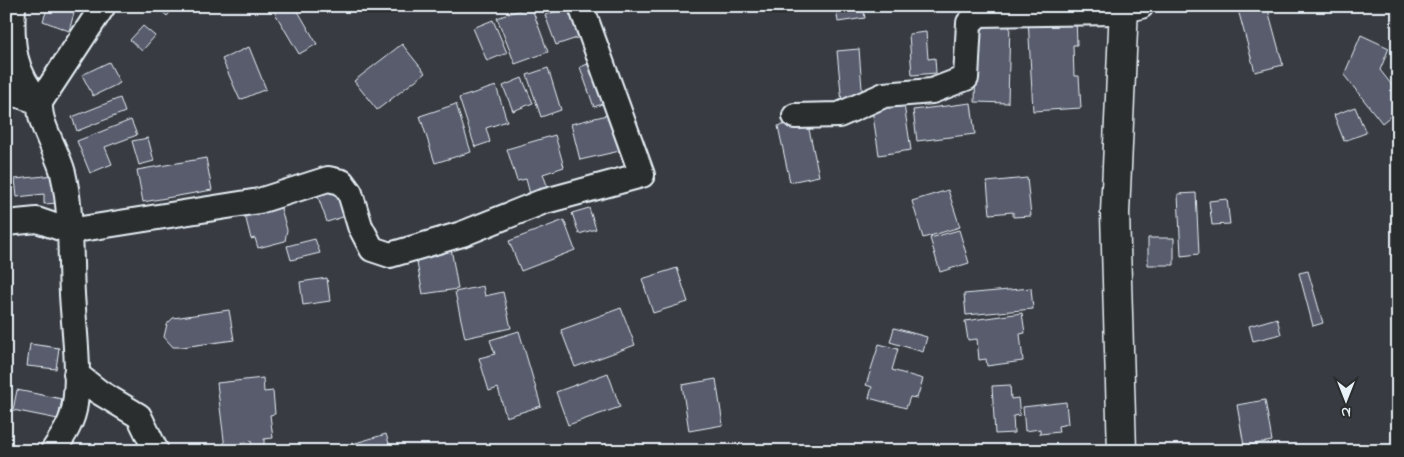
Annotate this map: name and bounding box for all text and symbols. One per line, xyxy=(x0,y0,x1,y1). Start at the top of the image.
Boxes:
north arrow xyxy=(1322,374,1372,424)
text: N xyxy=(1341,401,1351,422)

